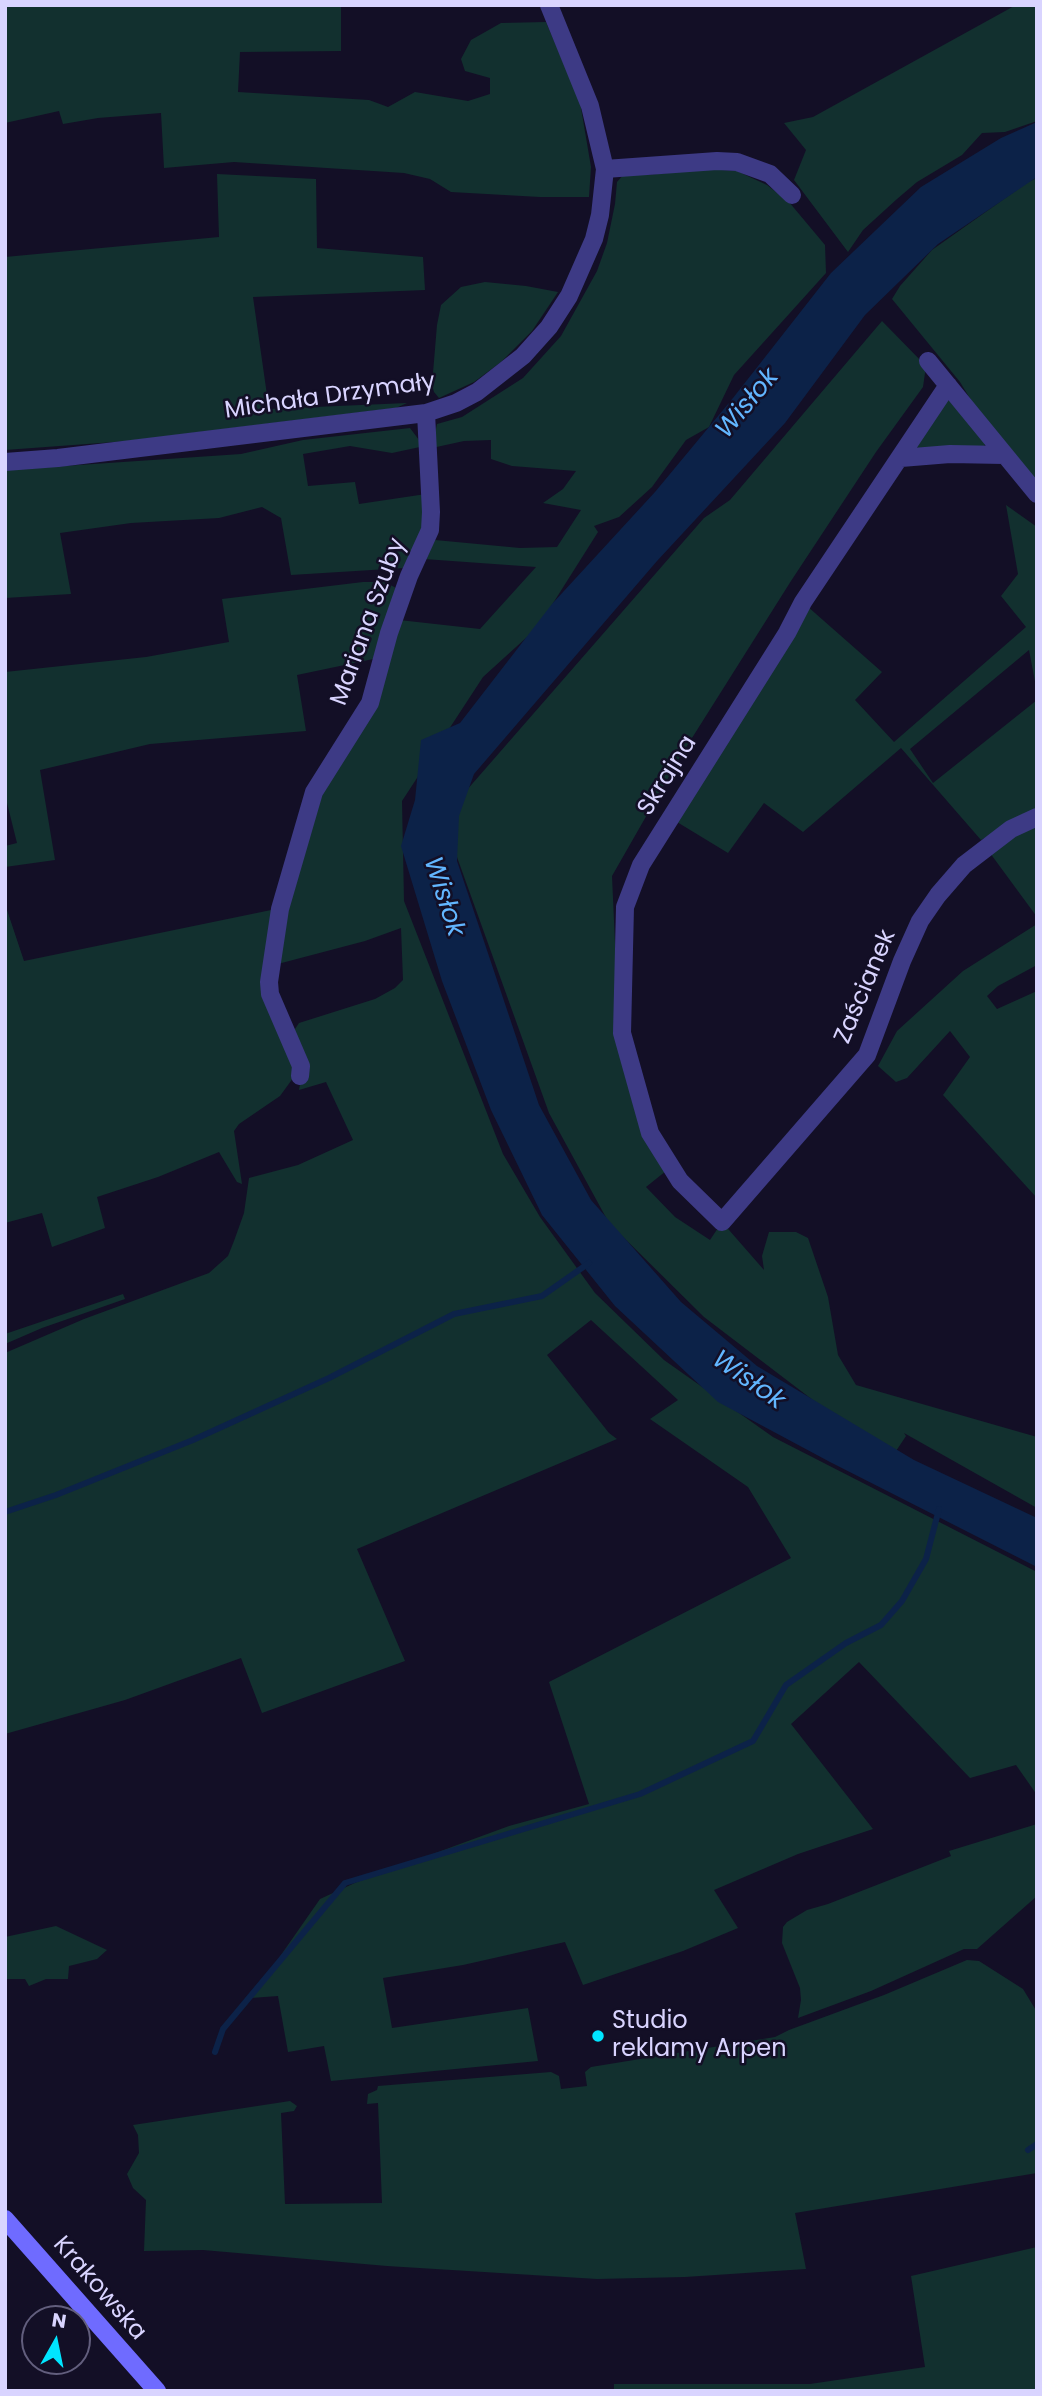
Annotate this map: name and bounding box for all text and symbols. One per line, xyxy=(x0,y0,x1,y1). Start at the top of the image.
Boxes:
water label: Wisłok xyxy=(710,363,786,445)
street label: Michała Drzymały xyxy=(223,368,437,426)
street label: Mariana Szuby xyxy=(325,534,413,710)
street label: Skrajna xyxy=(632,731,704,821)
water label: Wisłok xyxy=(416,853,470,941)
street label: Zaścianek xyxy=(829,926,903,1048)
water label: Wisłok xyxy=(706,1345,790,1417)
place label: Studio reklamy Arpen xyxy=(612,2008,787,2064)
marker: Studio reklamy Arpen xyxy=(590,2028,606,2044)
street label: Krakowska xyxy=(46,2231,152,2347)
north arrow xyxy=(21,2305,91,2375)
text: N xyxy=(50,2306,68,2335)

